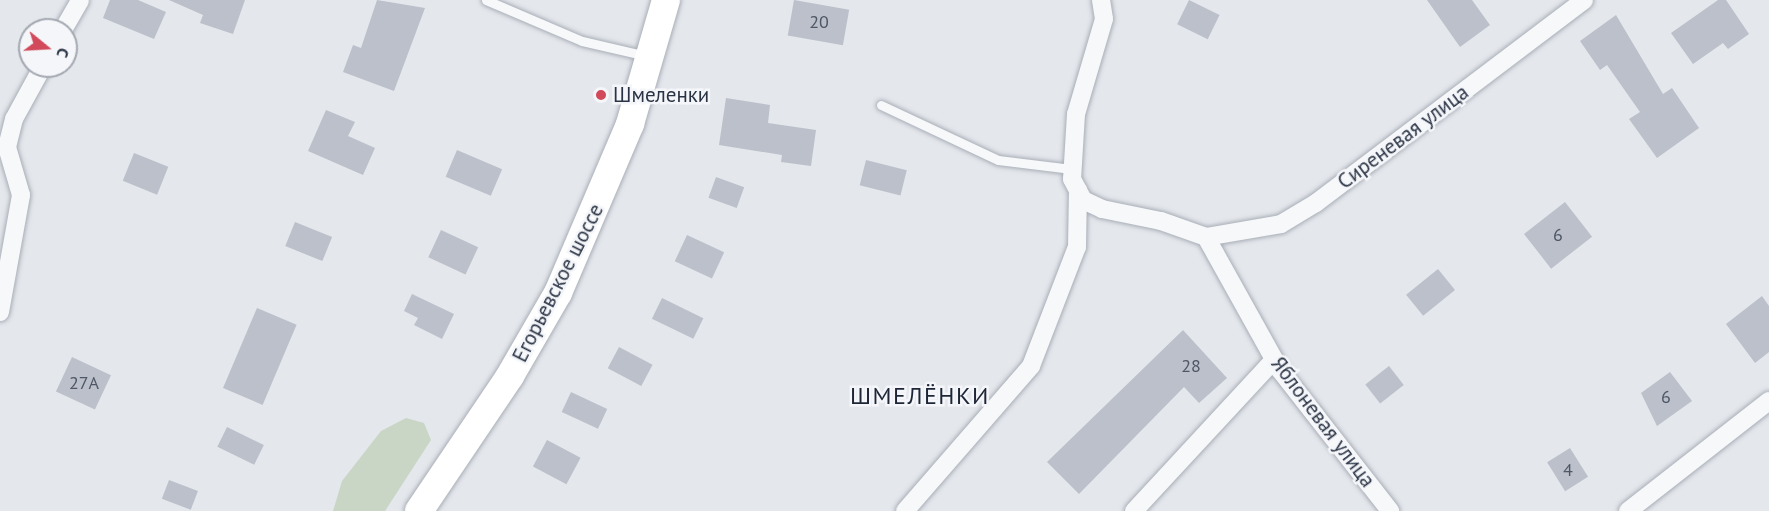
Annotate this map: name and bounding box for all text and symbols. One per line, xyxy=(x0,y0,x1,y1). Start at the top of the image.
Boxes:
house number: 20 xyxy=(809,11,829,33)
north arrow xyxy=(18,18,78,78)
text: С xyxy=(52,46,74,60)
street label: Сиреневая улица xyxy=(1333,80,1473,194)
place label: Шмеленки xyxy=(613,82,709,108)
marker: Шмеленки xyxy=(594,88,608,102)
street label: Егорьевское шоссе xyxy=(507,200,609,366)
house number: 6 xyxy=(1553,224,1563,246)
street label: Яблоневая улица xyxy=(1266,352,1380,492)
house number: 28 xyxy=(1181,355,1201,377)
house number: 27А xyxy=(69,372,99,394)
district label: ШМЕЛЁНКИ xyxy=(850,382,990,410)
house number: 6 xyxy=(1661,386,1671,408)
house number: 4 xyxy=(1563,459,1573,481)

